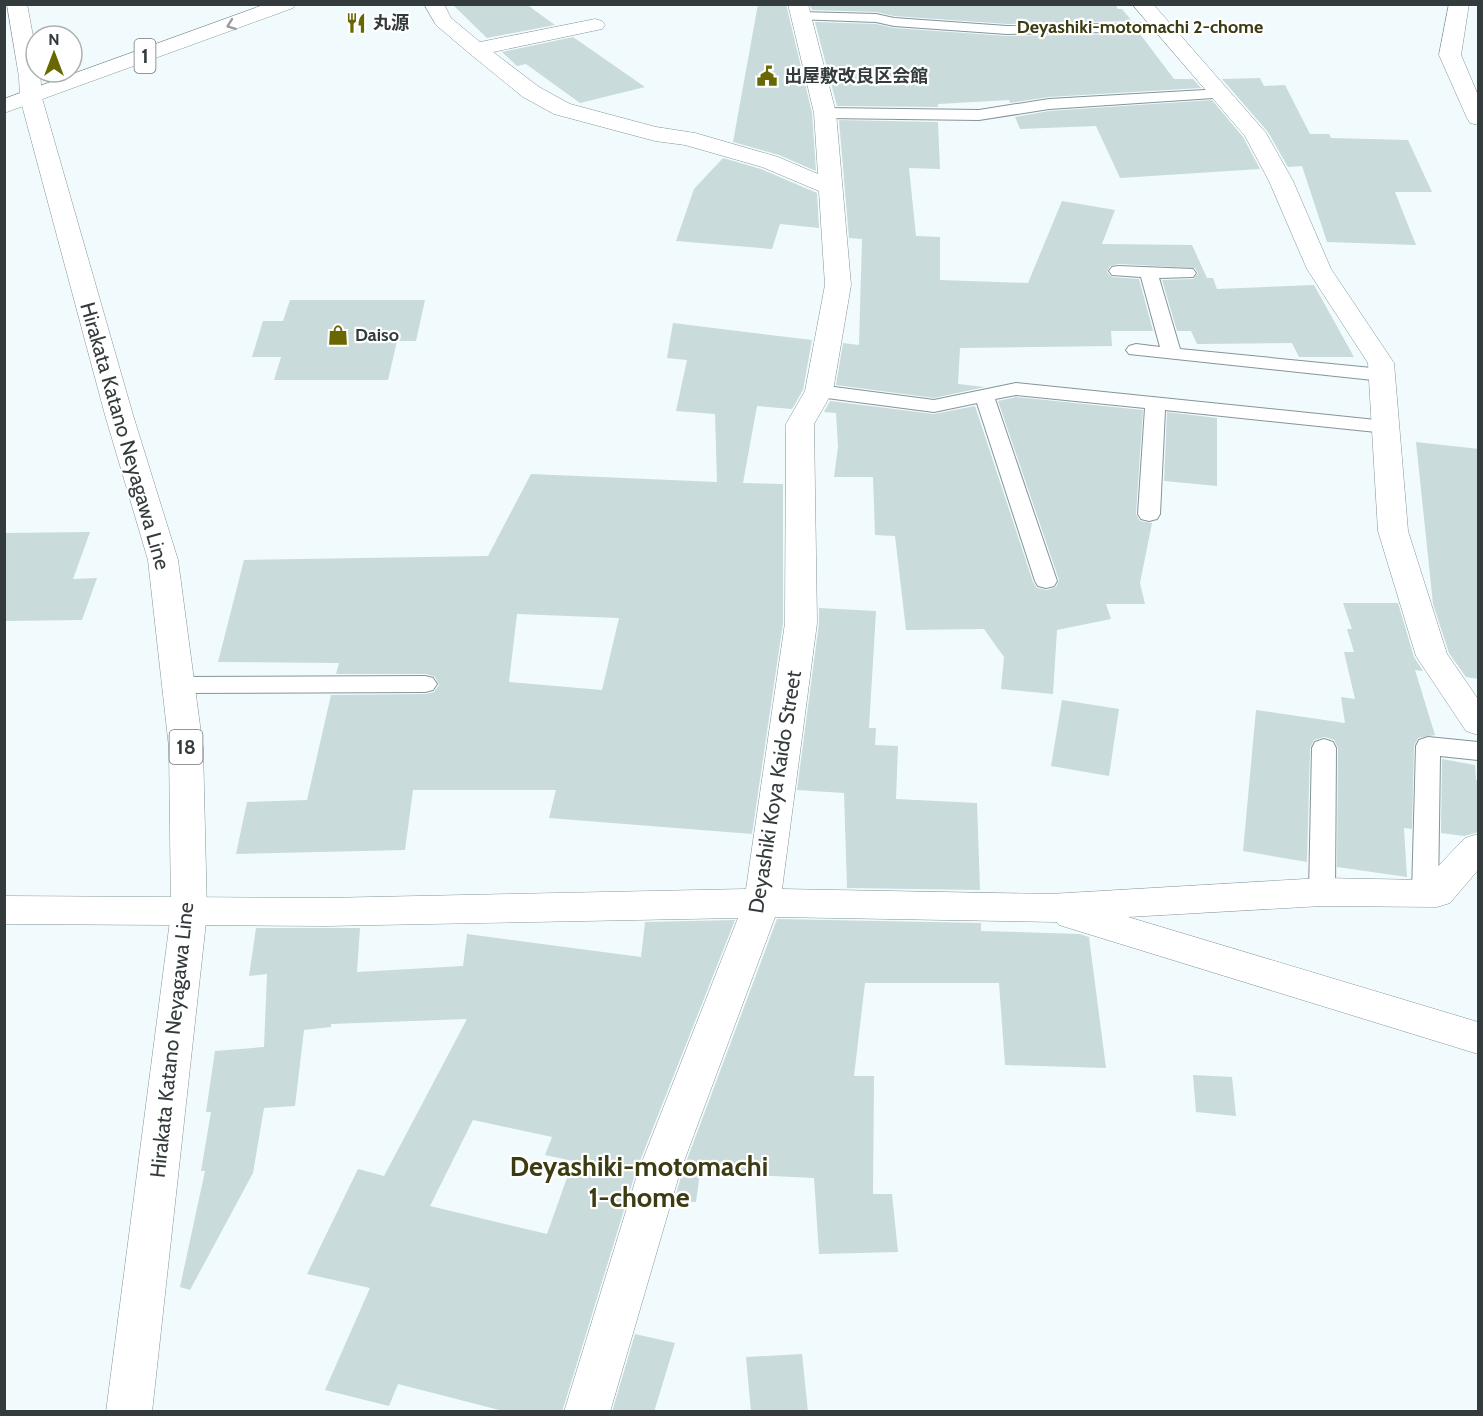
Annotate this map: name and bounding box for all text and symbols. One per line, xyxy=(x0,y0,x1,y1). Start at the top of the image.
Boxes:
restaurant icon: 丸源 xyxy=(344,11,368,35)
place label: 丸源 xyxy=(373,12,409,34)
district label: Deyashiki-motomachi 2-chome xyxy=(1017,16,1263,38)
one-way arrow xyxy=(226,17,237,30)
north arrow xyxy=(24,24,84,84)
text: N xyxy=(48,30,60,49)
road number: 1 xyxy=(134,39,156,73)
public building icon: 出屋敷改良区会館 xyxy=(755,64,779,88)
place label: 出屋敷改良区会館 xyxy=(784,65,928,87)
street label: Hirakata Katano Neyagawa Line xyxy=(75,299,176,573)
shop icon: Daiso xyxy=(326,323,350,347)
place label: Daiso xyxy=(355,324,399,346)
street label: Deyashiki Koya Kaido Street xyxy=(743,669,806,915)
road number: 18 xyxy=(170,730,202,764)
street label: Hirakata Katano Neyagawa Line xyxy=(145,901,198,1179)
district label: Deyashiki-motomachi 1-chome xyxy=(510,1150,768,1214)

